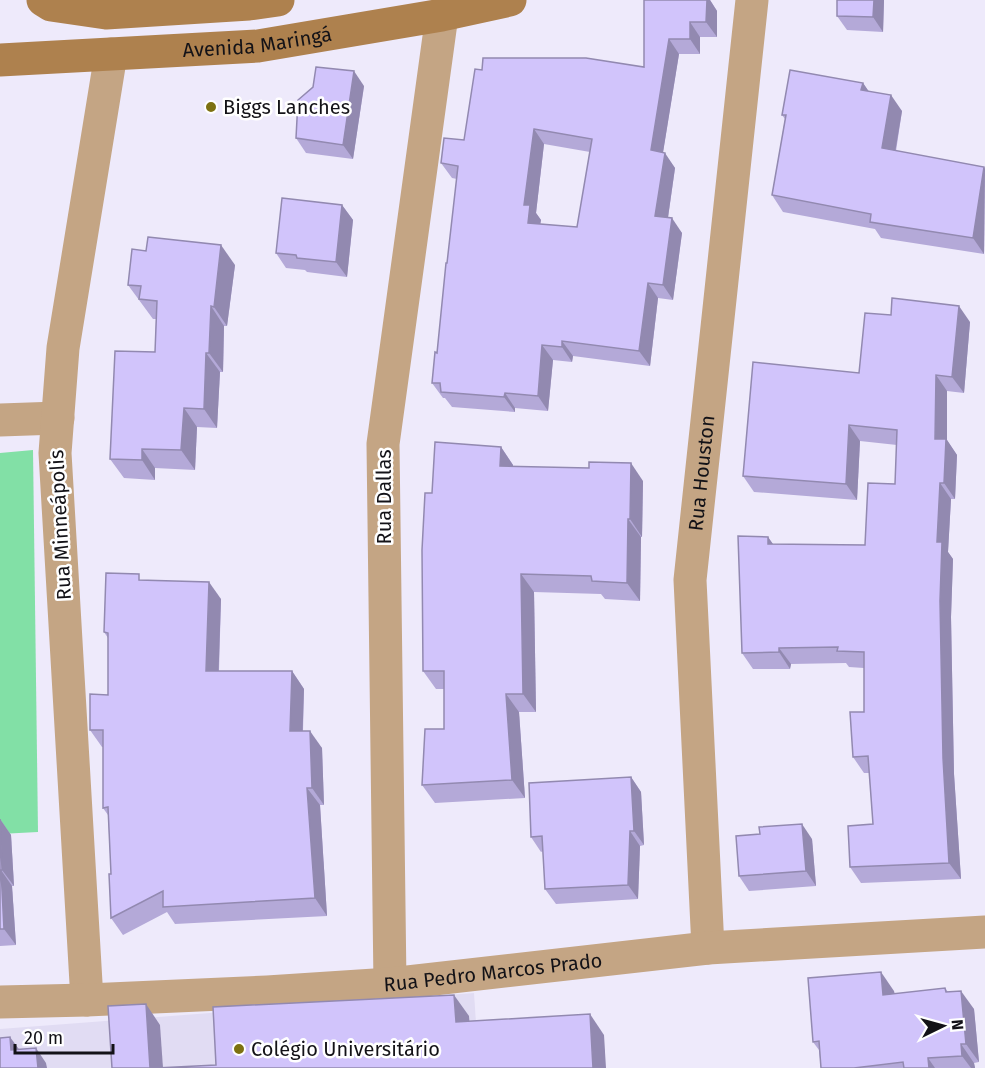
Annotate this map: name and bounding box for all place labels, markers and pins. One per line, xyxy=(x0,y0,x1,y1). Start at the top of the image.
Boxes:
place label: Biggs Lanches xyxy=(223,95,350,119)
marker: Biggs Lanches xyxy=(204,100,218,114)
place label: Colégio Universitário xyxy=(251,1037,440,1061)
marker: Colégio Universitário xyxy=(232,1042,246,1056)

